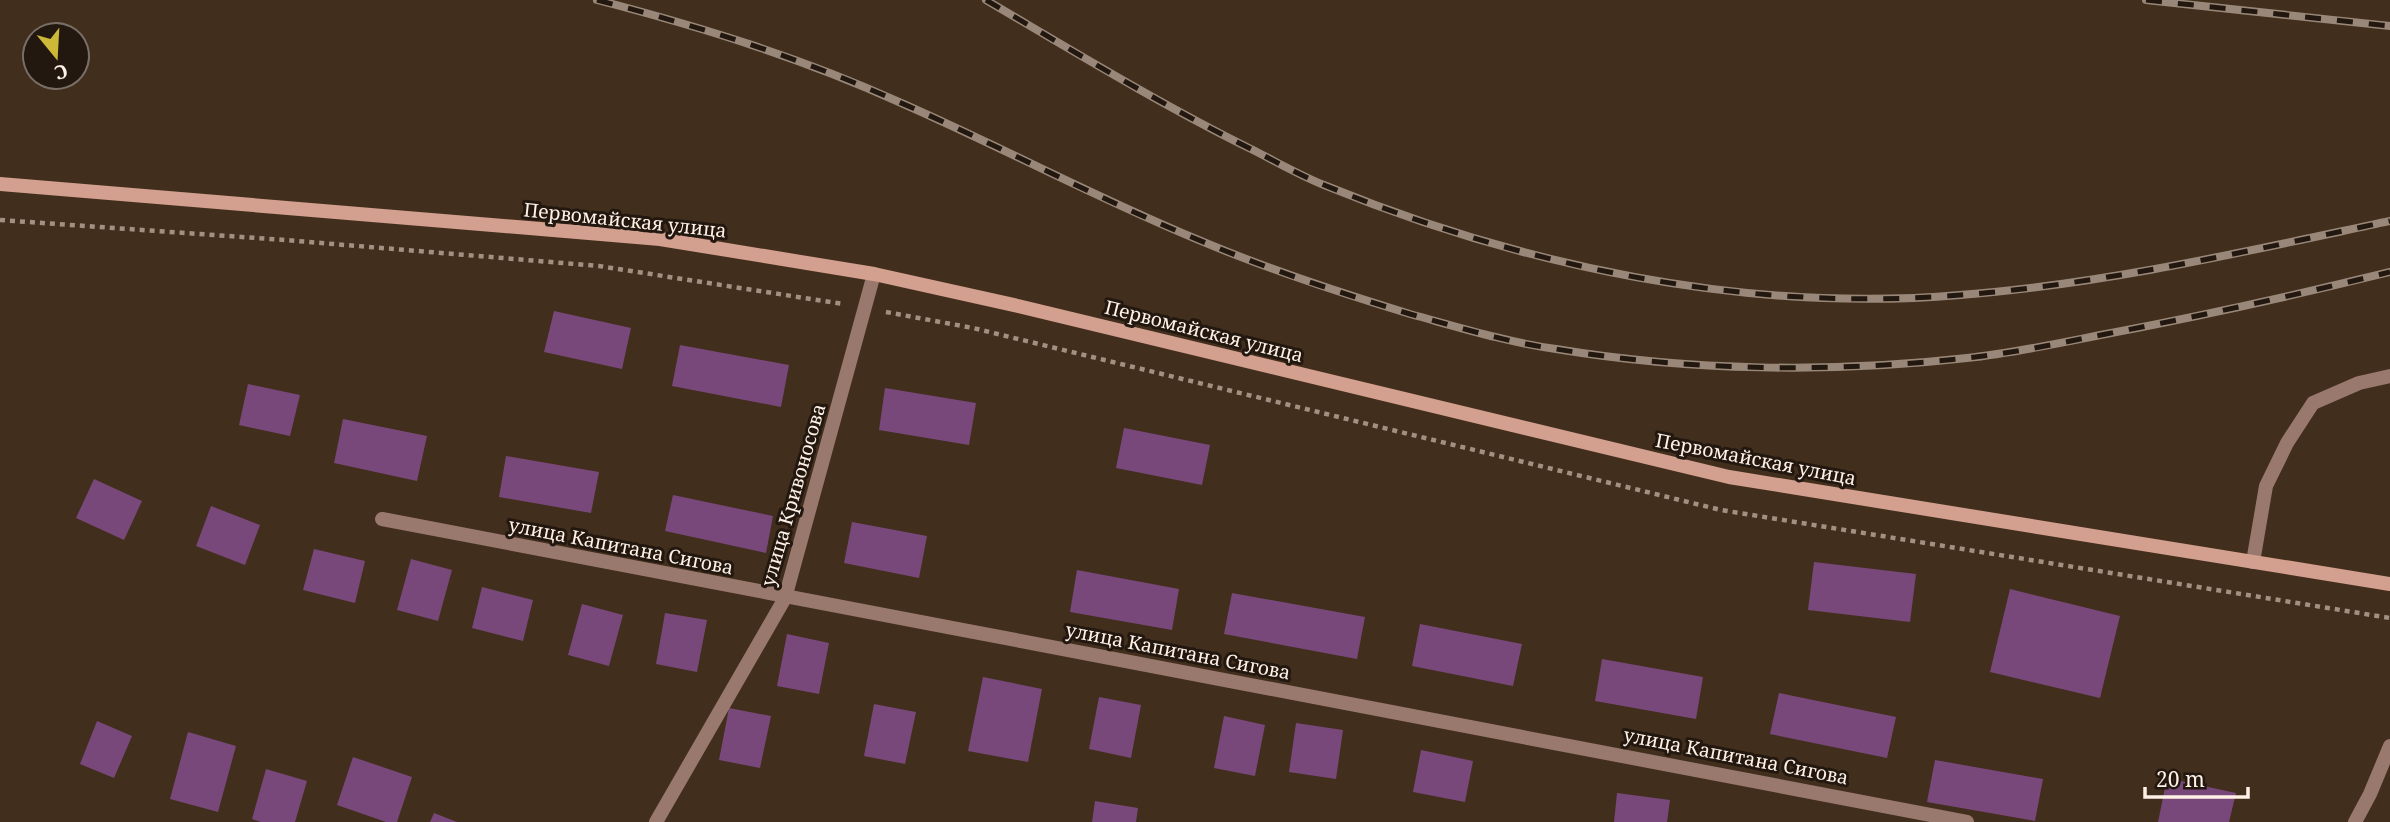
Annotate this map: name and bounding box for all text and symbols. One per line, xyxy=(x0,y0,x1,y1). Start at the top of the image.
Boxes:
north arrow xyxy=(21,21,91,91)
text: С xyxy=(51,58,71,86)
street label: Первомайская улица xyxy=(522,196,728,244)
street label: Первомайская улица xyxy=(1102,294,1306,368)
street label: улица Кривоносова xyxy=(754,401,832,589)
street label: Первомайская улица xyxy=(1653,427,1859,491)
street label: улица Капитана Сигова xyxy=(506,511,736,581)
street label: улица Капитана Сигова xyxy=(1063,616,1293,686)
street label: улица Капитана Сигова xyxy=(1621,721,1851,791)
scale bar xyxy=(2145,756,2248,800)
text: 20 m xyxy=(2156,765,2205,793)

